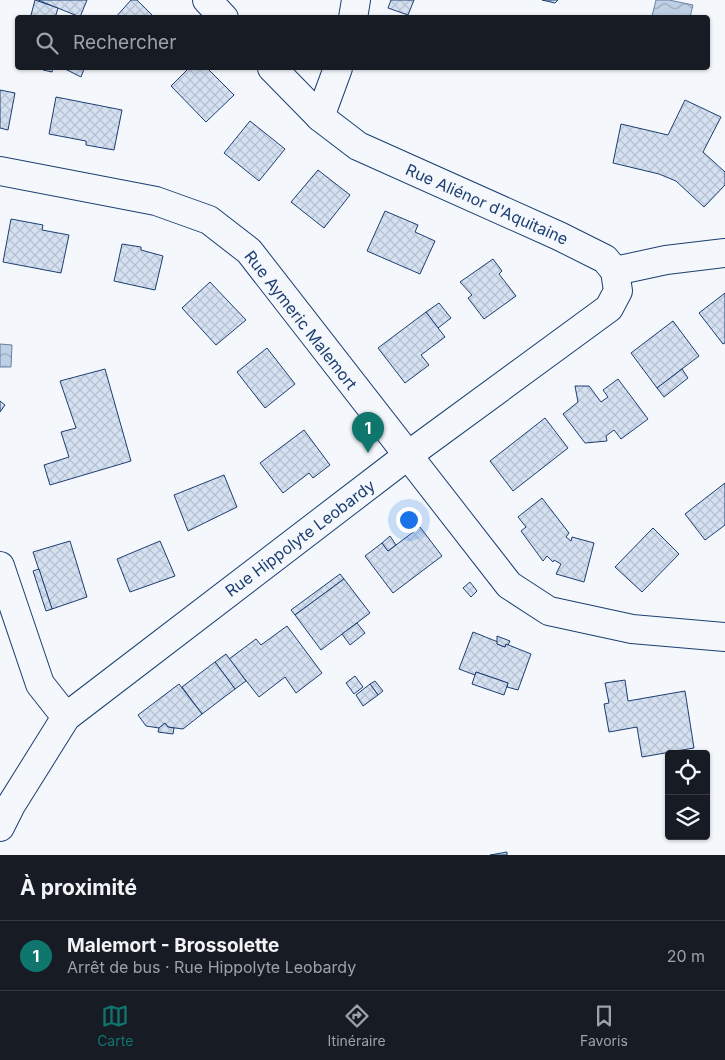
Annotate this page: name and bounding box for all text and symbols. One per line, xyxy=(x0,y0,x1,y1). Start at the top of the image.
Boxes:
search box xyxy=(15,15,710,70)
icon: search xyxy=(33,29,61,57)
text: Rechercher xyxy=(73,31,176,54)
street label: Rue Aliénor d'Aquitaine xyxy=(403,159,571,249)
street label: Rue Aymeric Malemort xyxy=(240,246,362,394)
pin: 1 xyxy=(352,412,384,453)
street label: Rue Hippolyte Leobardy xyxy=(221,475,379,601)
your location xyxy=(396,507,422,533)
map controls xyxy=(665,750,710,840)
button: locate xyxy=(665,750,710,795)
button: layers xyxy=(665,795,710,840)
text: À proximité xyxy=(20,875,137,900)
text: Malemort - Brossolette xyxy=(67,934,279,957)
text: 1 xyxy=(33,946,39,966)
text: 20 m xyxy=(667,946,705,966)
text: Arrêt de bus · Rue Hippolyte Leobardy xyxy=(67,957,356,977)
tab: Carte xyxy=(97,1002,133,1049)
tab: Itinéraire xyxy=(328,1002,386,1049)
tab: Favoris xyxy=(580,1002,628,1049)

